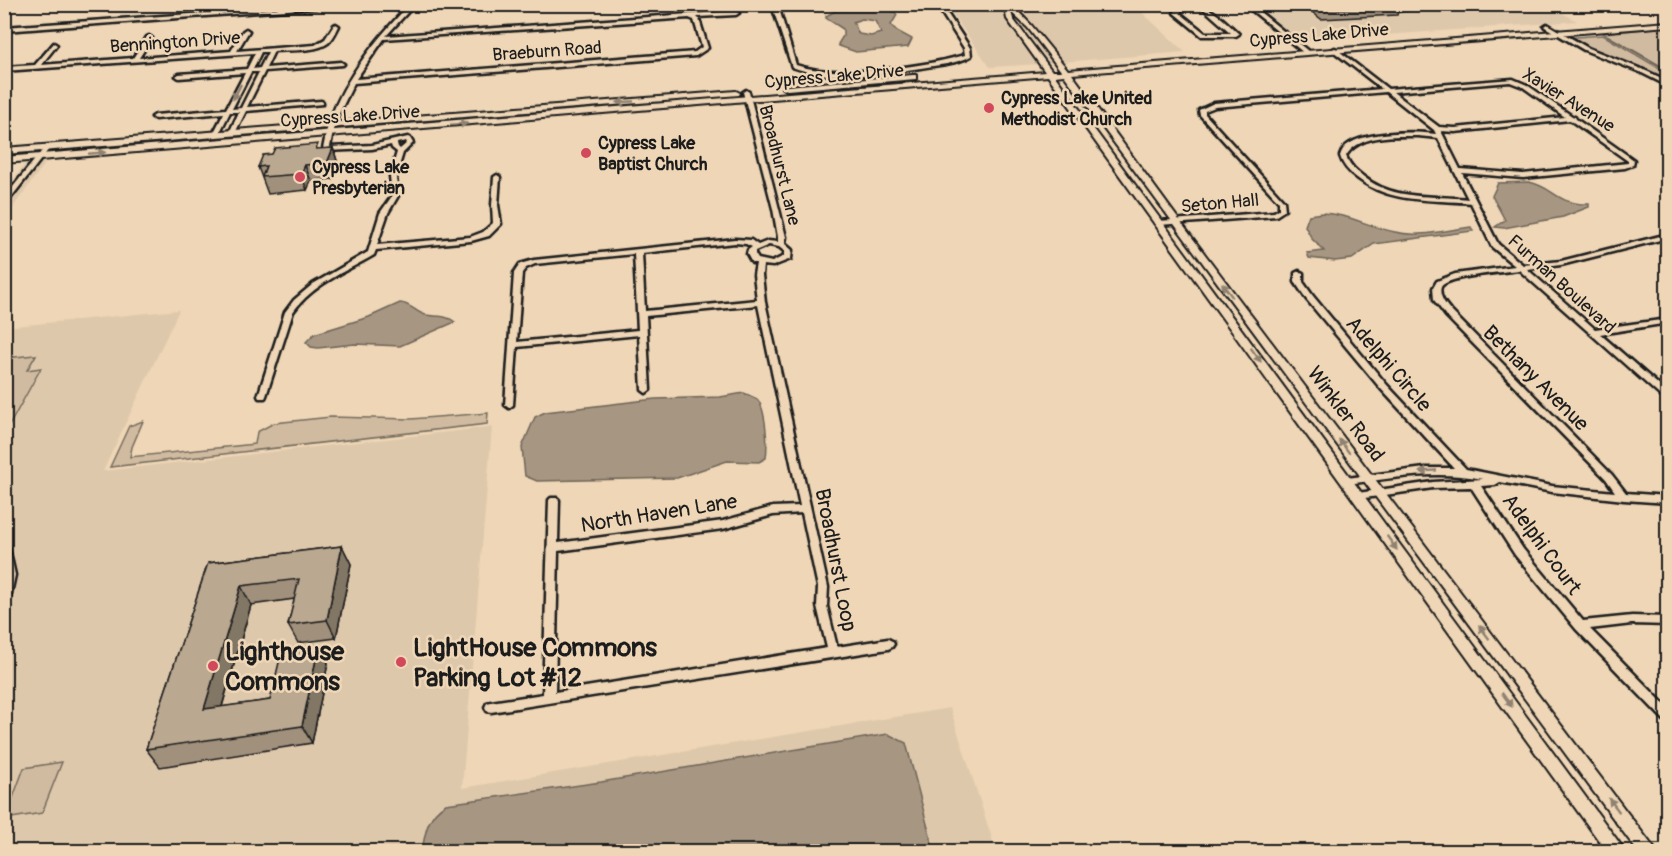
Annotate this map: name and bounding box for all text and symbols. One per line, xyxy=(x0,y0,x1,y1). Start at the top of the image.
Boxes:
street label: Cypress Lake Drive xyxy=(1249,18,1390,53)
street label: Bennington Drive xyxy=(109,26,241,59)
street label: Braeburn Road xyxy=(492,36,602,67)
street label: Cypress Lake Drive xyxy=(764,59,905,94)
street label: Xavier Avenue xyxy=(1518,63,1619,138)
one-way arrow xyxy=(232,84,242,101)
place label: Cypress Lake United Methodist Church xyxy=(1001,87,1152,131)
one-way arrow xyxy=(615,97,634,107)
street label: Cypress Lake Drive xyxy=(280,100,421,133)
marker: Cypress Lake United Methodist Church xyxy=(982,101,996,115)
street label: Broadhurst Lane xyxy=(753,103,806,228)
one-way arrow xyxy=(450,119,469,129)
place label: Cypress Lake Baptist Church xyxy=(598,132,708,176)
marker: Cypress Lake Baptist Church xyxy=(579,146,593,160)
one-way arrow xyxy=(88,148,107,158)
place label: Cypress Lake Presbyterian xyxy=(312,156,410,200)
marker: Cypress Lake Presbyterian xyxy=(293,170,307,184)
street label: Seton Hall xyxy=(1180,189,1260,218)
street label: Furman Boulevard xyxy=(1503,230,1621,339)
one-way arrow xyxy=(1221,283,1233,299)
street label: Adelphi Circle xyxy=(1340,311,1438,418)
street label: Bethany Avenue xyxy=(1477,320,1595,438)
one-way arrow xyxy=(1250,347,1262,363)
street label: Winkler Road xyxy=(1301,361,1390,468)
one-way arrow xyxy=(1338,439,1350,455)
one-way arrow xyxy=(1418,466,1437,476)
street label: Broadhurst Loop xyxy=(808,486,863,634)
street label: North Haven Lane xyxy=(579,488,740,539)
street label: Adelphi Court xyxy=(1496,488,1588,601)
one-way arrow xyxy=(1386,535,1398,550)
one-way arrow xyxy=(1478,625,1490,641)
place label: LightHouse Commons Parking Lot #12 xyxy=(413,632,657,694)
place label: Lighthouse Commons xyxy=(225,636,345,698)
marker: LightHouse Commons Parking Lot #12 xyxy=(394,655,408,669)
marker: Lighthouse Commons xyxy=(206,659,220,673)
one-way arrow xyxy=(1501,693,1513,708)
one-way arrow xyxy=(1608,797,1620,813)

